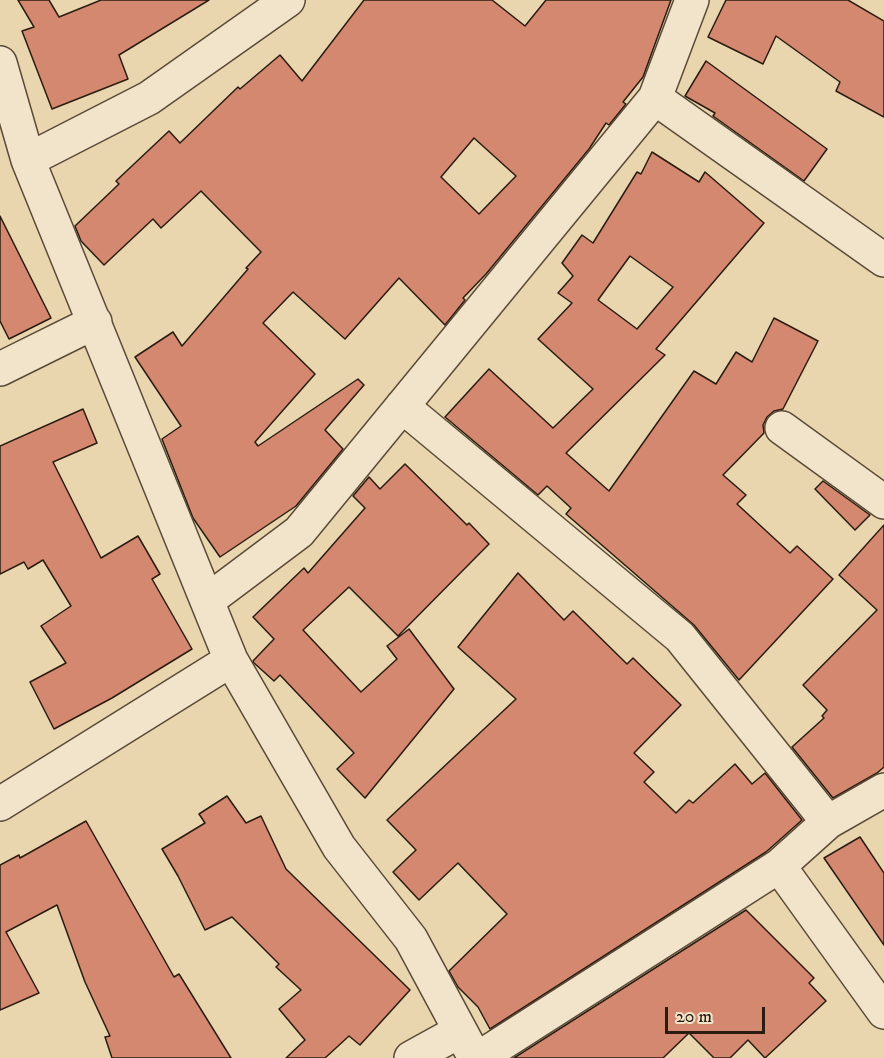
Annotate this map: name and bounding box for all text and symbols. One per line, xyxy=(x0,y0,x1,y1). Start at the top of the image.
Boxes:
scale bar xyxy=(668,995,768,1033)
text: 20 m xyxy=(676,1006,712,1028)

